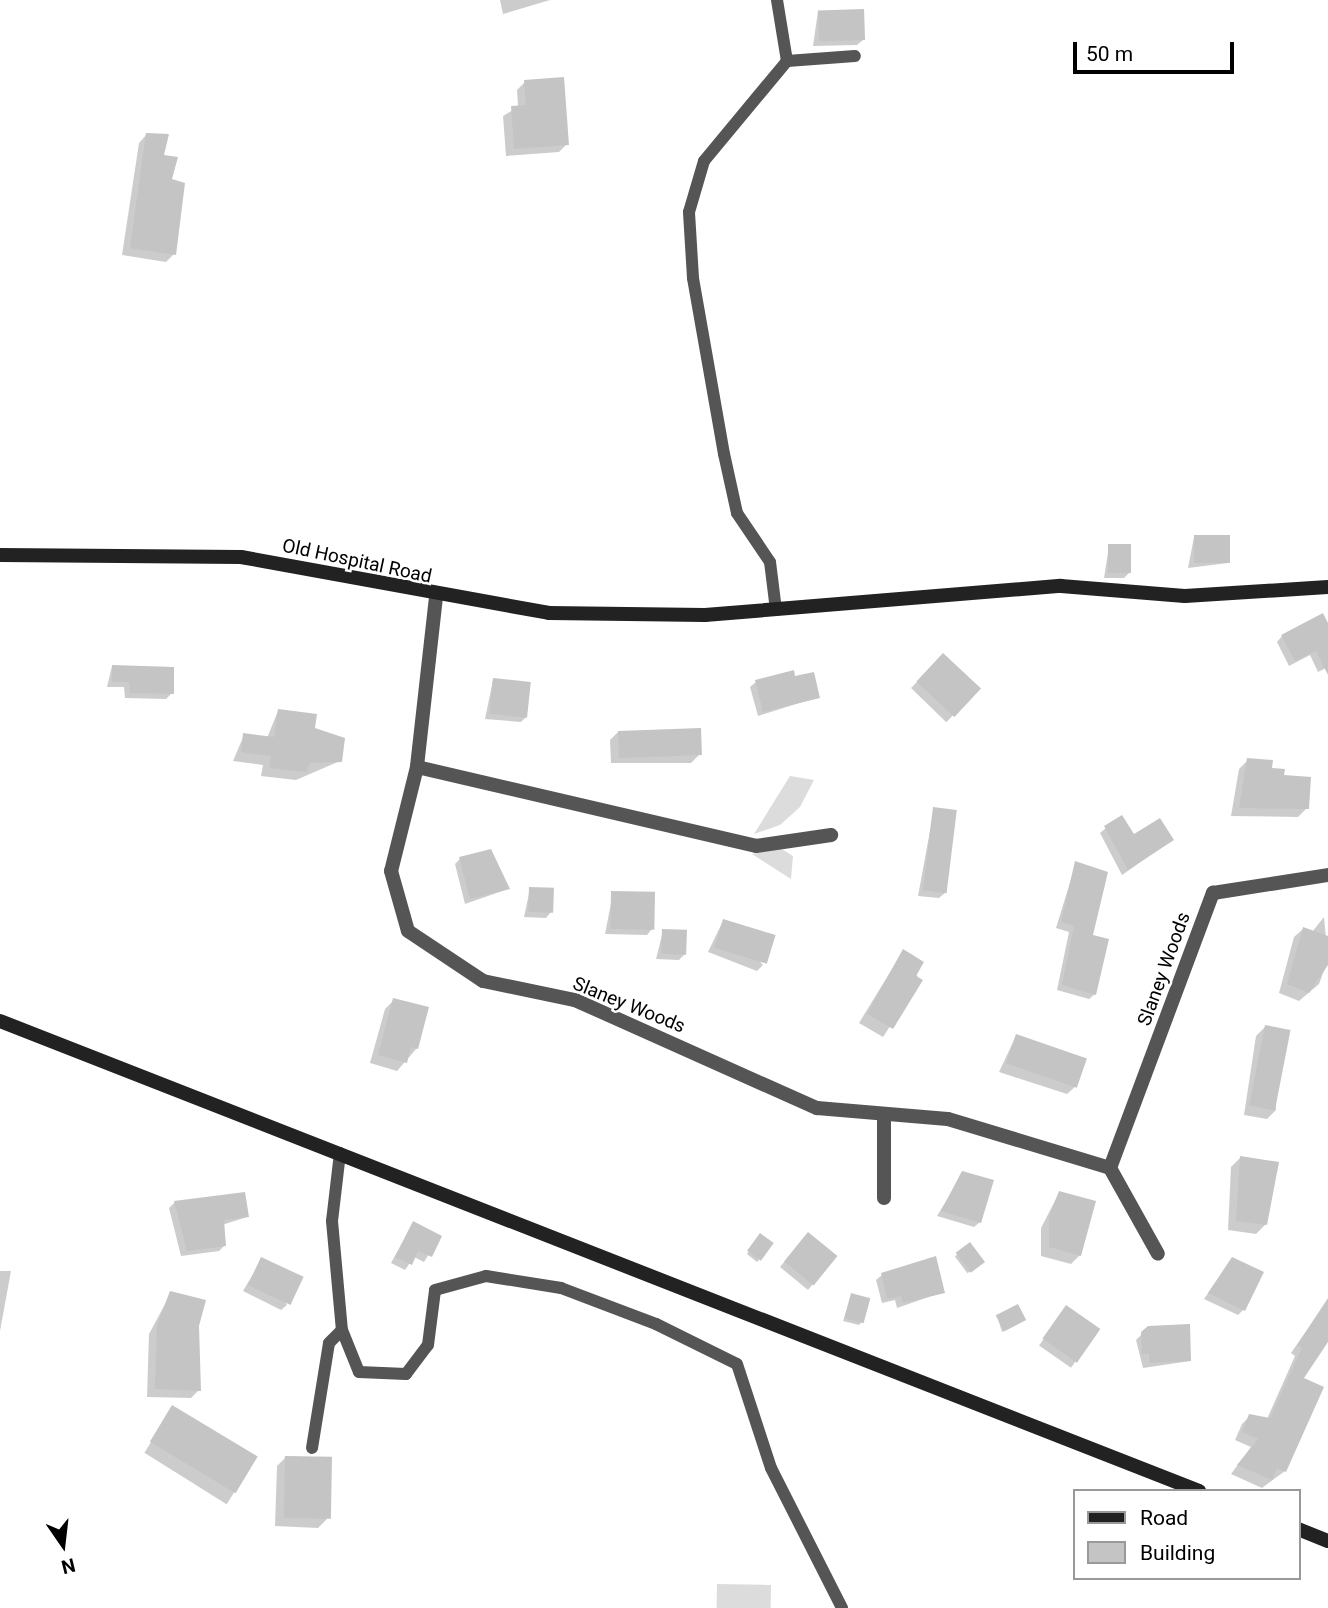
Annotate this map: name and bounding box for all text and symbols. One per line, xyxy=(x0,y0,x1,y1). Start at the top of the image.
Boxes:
scale bar xyxy=(1076,28,1237,72)
text: 50 m xyxy=(1086,42,1133,66)
street label: Old Hospital Road xyxy=(280,534,434,588)
street label: Slaney Woods xyxy=(1133,909,1195,1029)
street label: Slaney Woods xyxy=(569,972,689,1038)
legend xyxy=(1072,1489,1300,1580)
text: Road xyxy=(1140,1506,1188,1530)
north arrow xyxy=(28,1510,98,1580)
text: Building xyxy=(1140,1541,1215,1565)
text: N xyxy=(59,1553,77,1579)

